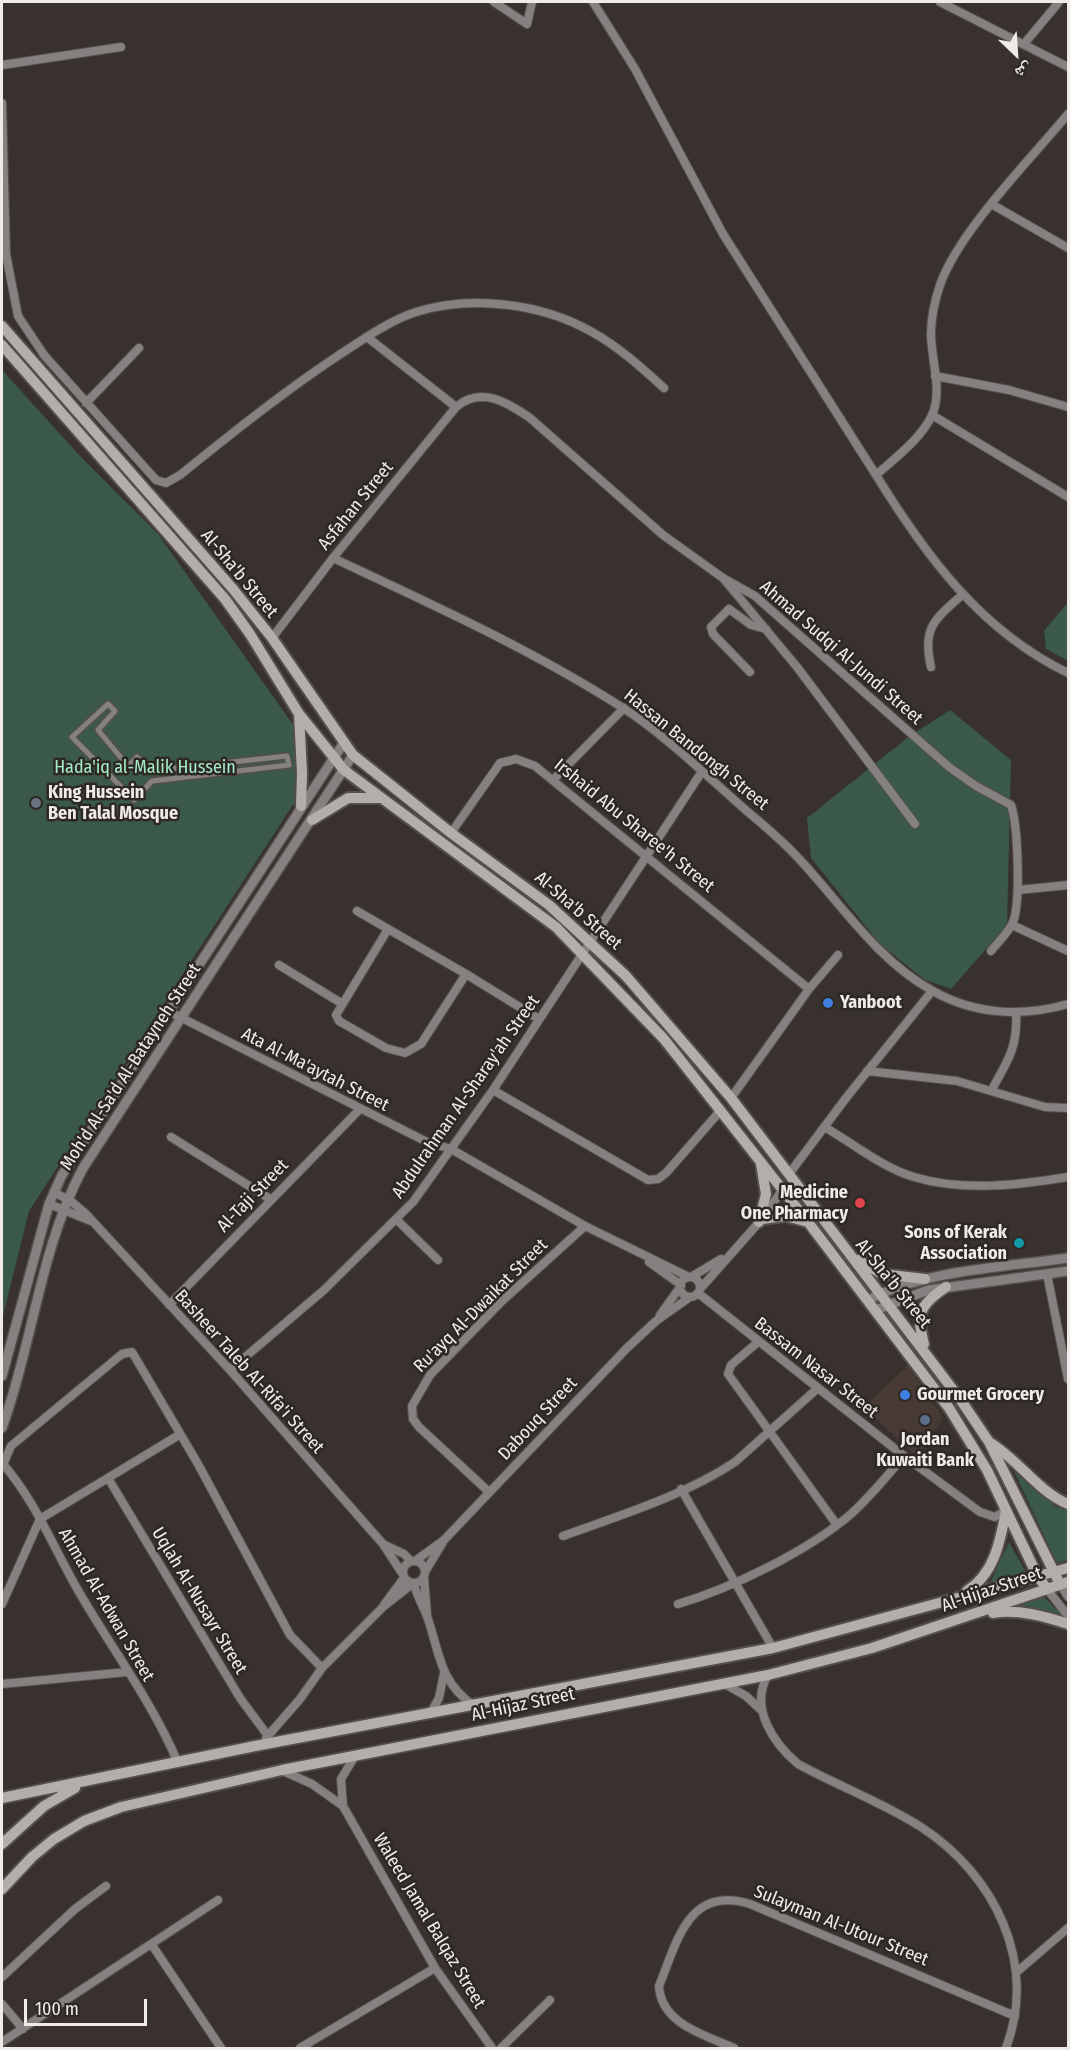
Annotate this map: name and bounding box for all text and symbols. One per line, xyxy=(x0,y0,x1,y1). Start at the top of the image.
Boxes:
north arrow xyxy=(986,24,1046,84)
text: ش xyxy=(1012,59,1036,83)
street label: Asfahan Street xyxy=(314,457,398,555)
street label: Al-Sha'b Street xyxy=(196,525,282,623)
street label: Ahmad Sudqi Al-Jundi Street xyxy=(755,576,927,730)
street label: Hassan Bandongh Street xyxy=(619,685,773,815)
street label: Irshaid Abu Sharee'h Street xyxy=(549,755,719,897)
park label: Hada'iq al-Malik Hussein xyxy=(54,757,236,779)
place label: King Hussein Ben Talal Mosque xyxy=(48,782,178,824)
marker: King Hussein Ben Talal Mosque xyxy=(29,796,43,810)
street label: Al-Sha'b Street xyxy=(530,867,626,955)
street label: Moh'd Al-Sa'd Al-Batayneh Street xyxy=(56,960,206,1174)
street label: Abdulrahman Al-Sharay'ah Street xyxy=(387,991,545,1203)
place label: Yanboot xyxy=(840,992,902,1014)
marker: Yanboot xyxy=(821,996,835,1010)
street label: Ata Al-Ma'aytah Street xyxy=(238,1023,392,1117)
street label: Al-Taji Street xyxy=(213,1155,293,1237)
place label: Medicine One Pharmacy xyxy=(741,1182,848,1224)
marker: Medicine One Pharmacy xyxy=(853,1196,867,1210)
place label: Sons of Kerak Association xyxy=(904,1222,1007,1264)
street label: Ru'ayq Al-Dwaikat Street xyxy=(410,1235,552,1377)
street label: Al-Sha'b Street xyxy=(850,1235,936,1333)
marker: Sons of Kerak Association xyxy=(1012,1236,1026,1250)
street label: Basheer Taleb Al-Rifa'i Street xyxy=(170,1286,328,1458)
street label: Bassam Nasar Street xyxy=(750,1313,882,1423)
street label: Dabouq Street xyxy=(494,1373,582,1465)
place label: Gourmet Grocery xyxy=(917,1384,1044,1406)
marker: Gourmet Grocery xyxy=(898,1388,912,1402)
marker: Jordan Kuwaiti Bank xyxy=(918,1413,932,1427)
place label: Jordan Kuwaiti Bank xyxy=(876,1429,974,1472)
street label: Ahmad Al-Adwan Street xyxy=(53,1524,159,1686)
street label: Uqlah Al-Nusayr Street xyxy=(147,1524,251,1678)
street label: Al-Hijaz Street xyxy=(939,1563,1045,1617)
street label: Al-Hijaz Street xyxy=(469,1684,577,1726)
street label: Waleed Jamal Balqaz Street xyxy=(368,1830,490,2012)
street label: Sulayman Al-Utour Street xyxy=(750,1881,932,1971)
scale bar xyxy=(27,1987,150,2025)
text: 100 m xyxy=(35,1998,79,2020)

